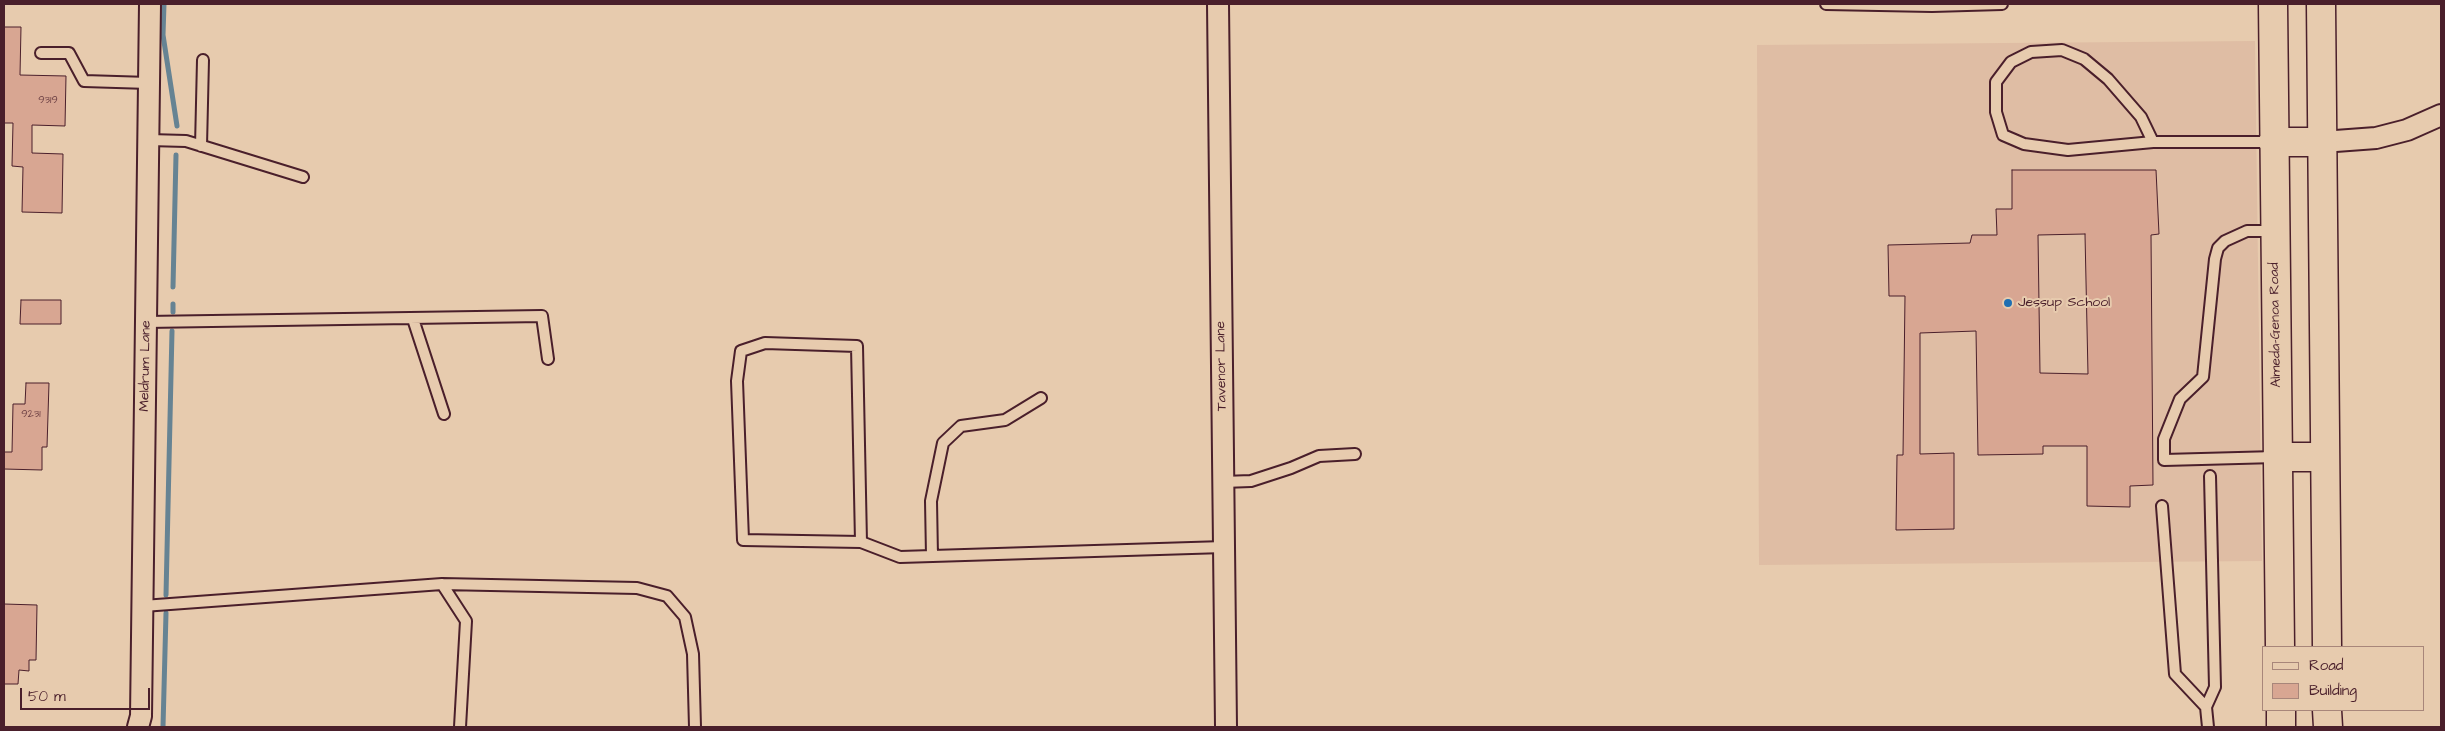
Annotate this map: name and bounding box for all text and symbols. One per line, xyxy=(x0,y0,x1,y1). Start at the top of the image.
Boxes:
house number: 9319 xyxy=(38,94,58,108)
street label: Almeda-Genoa Road xyxy=(2267,262,2285,388)
place label: Jessup School xyxy=(2018,295,2110,311)
marker: Jessup School xyxy=(2002,297,2014,309)
street label: Meldrum Lane xyxy=(137,320,155,412)
street label: Tavenor Lane xyxy=(1213,321,1231,411)
house number: 9231 xyxy=(21,408,41,422)
legend xyxy=(2262,646,2425,711)
text: Road xyxy=(2309,655,2343,676)
scale bar xyxy=(22,678,152,710)
text: Building xyxy=(2309,680,2357,701)
text: 50 m xyxy=(28,686,66,707)

